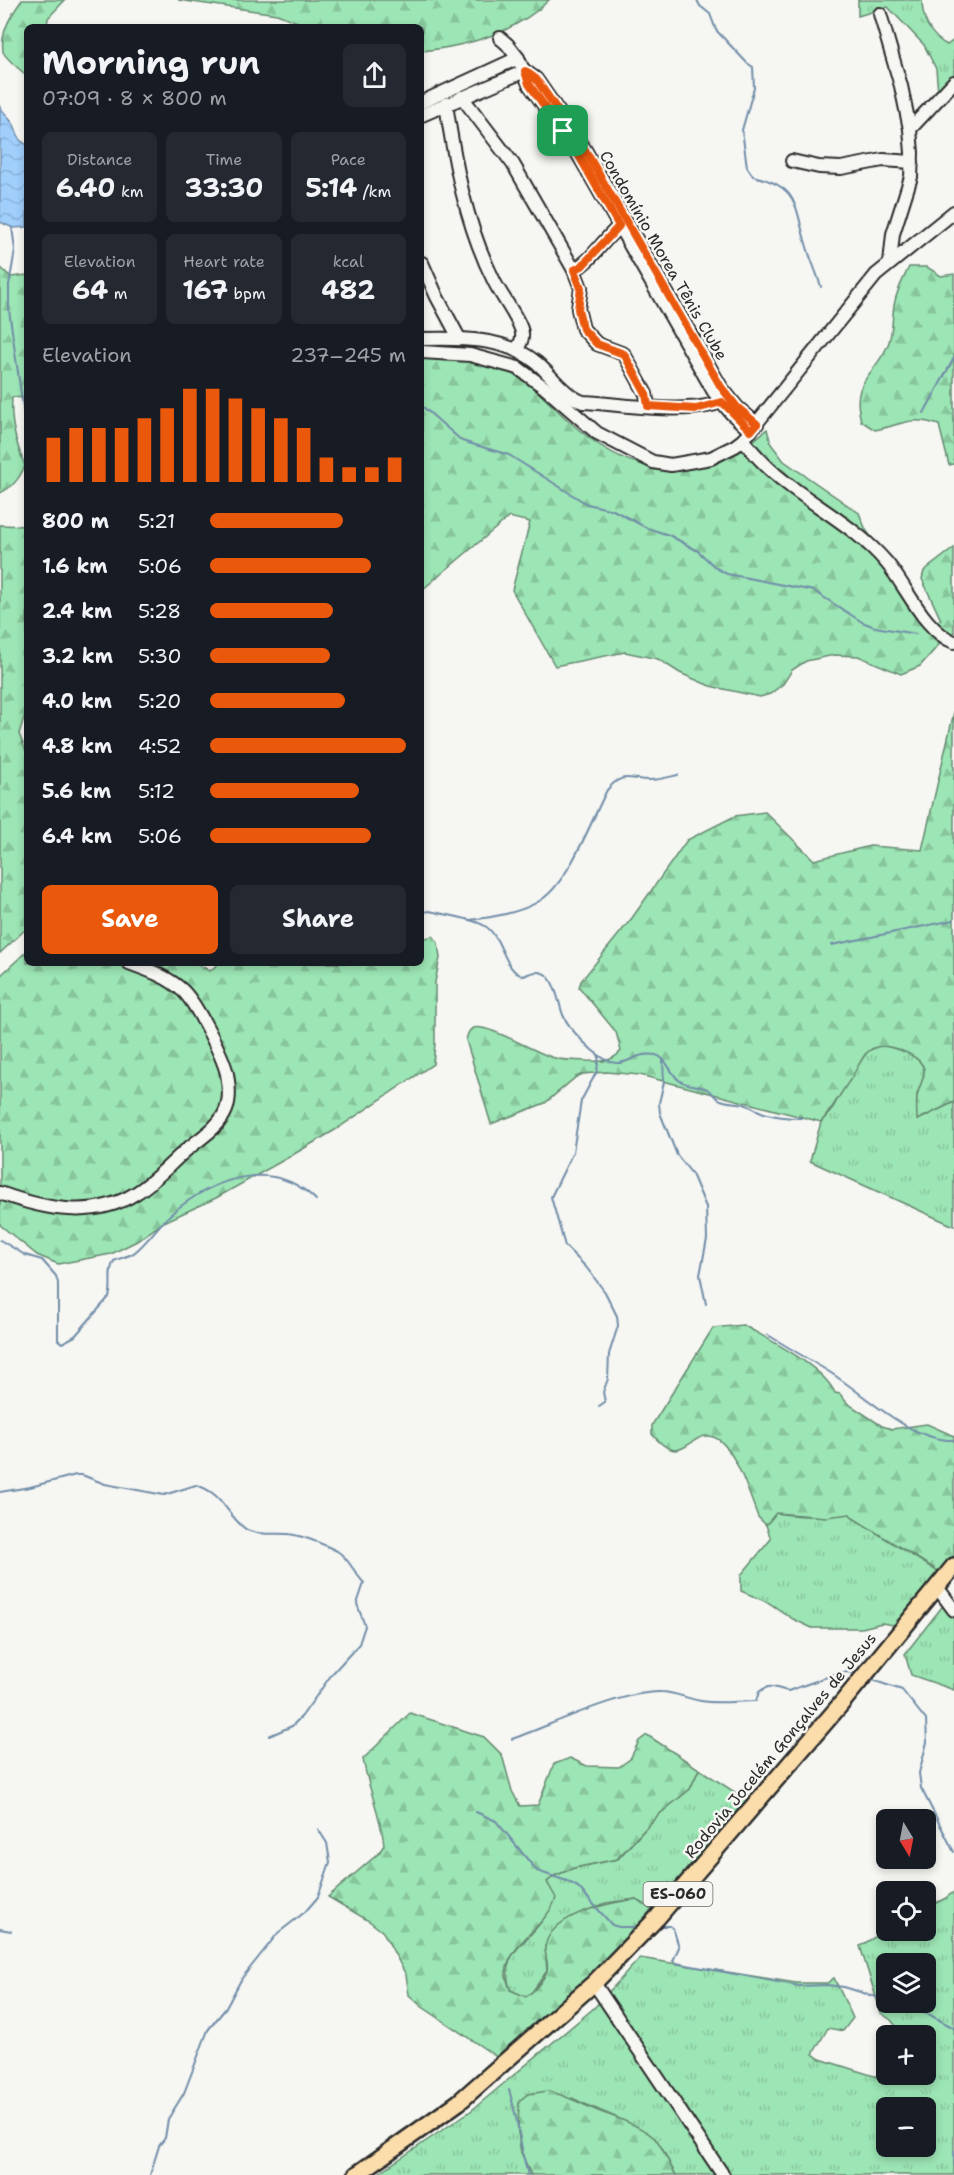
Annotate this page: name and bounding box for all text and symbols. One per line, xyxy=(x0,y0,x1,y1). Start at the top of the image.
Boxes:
text: Morning run xyxy=(42,40,260,85)
button: share xyxy=(343,44,406,107)
text: 07:09 · 8 × 800 m xyxy=(42,85,227,111)
pin xyxy=(537,105,588,156)
icon: arrive xyxy=(546,114,579,147)
street label: Condomínio Morea Tênis Clube xyxy=(595,147,732,364)
text: Distance xyxy=(67,149,132,170)
text: Time xyxy=(206,149,242,170)
text: Pace xyxy=(331,149,366,170)
text: 6.40 xyxy=(56,170,116,205)
text: 33:30 xyxy=(184,170,264,205)
text: 5:14 xyxy=(305,170,357,205)
text: km xyxy=(116,181,144,202)
text: /km xyxy=(357,181,391,202)
text: Elevation xyxy=(64,251,135,272)
text: Heart rate xyxy=(183,251,265,272)
text: kcal xyxy=(333,251,364,272)
text: 64 xyxy=(72,272,108,307)
text: 167 xyxy=(182,272,228,307)
text: 482 xyxy=(321,272,375,307)
text: m xyxy=(108,283,127,304)
text: bpm xyxy=(228,283,266,304)
text: Elevation xyxy=(42,342,132,368)
text: 237–245 m xyxy=(290,342,406,368)
text: 800 m xyxy=(42,508,109,534)
text: 5:21 xyxy=(138,508,175,534)
text: 1.6 km xyxy=(42,553,108,579)
text: 5:06 xyxy=(138,553,182,579)
text: 2.4 km xyxy=(42,598,112,624)
text: 5:28 xyxy=(138,598,181,624)
text: 3.2 km xyxy=(42,643,113,669)
text: 5:30 xyxy=(138,643,182,669)
text: 4.0 km xyxy=(42,688,112,714)
text: 5:20 xyxy=(138,688,181,714)
text: 4.8 km xyxy=(42,733,112,759)
text: 4:52 xyxy=(138,733,181,759)
text: 5.6 km xyxy=(42,778,111,804)
text: 5:12 xyxy=(138,778,175,804)
text: 6.4 km xyxy=(42,823,112,849)
text: 5:06 xyxy=(138,823,182,849)
button: Save xyxy=(42,885,218,954)
button: Share xyxy=(230,885,406,954)
street label: Rodovia Jocelém Gonçalves de Jesus xyxy=(680,1628,881,1862)
north arrow xyxy=(876,1809,936,1869)
map controls xyxy=(876,1809,936,2157)
button: locate xyxy=(876,1881,936,1941)
road number: ES-060 xyxy=(644,1882,712,1906)
button: layers xyxy=(876,1953,936,2013)
button: + xyxy=(876,2025,936,2085)
button: − xyxy=(876,2097,936,2157)

